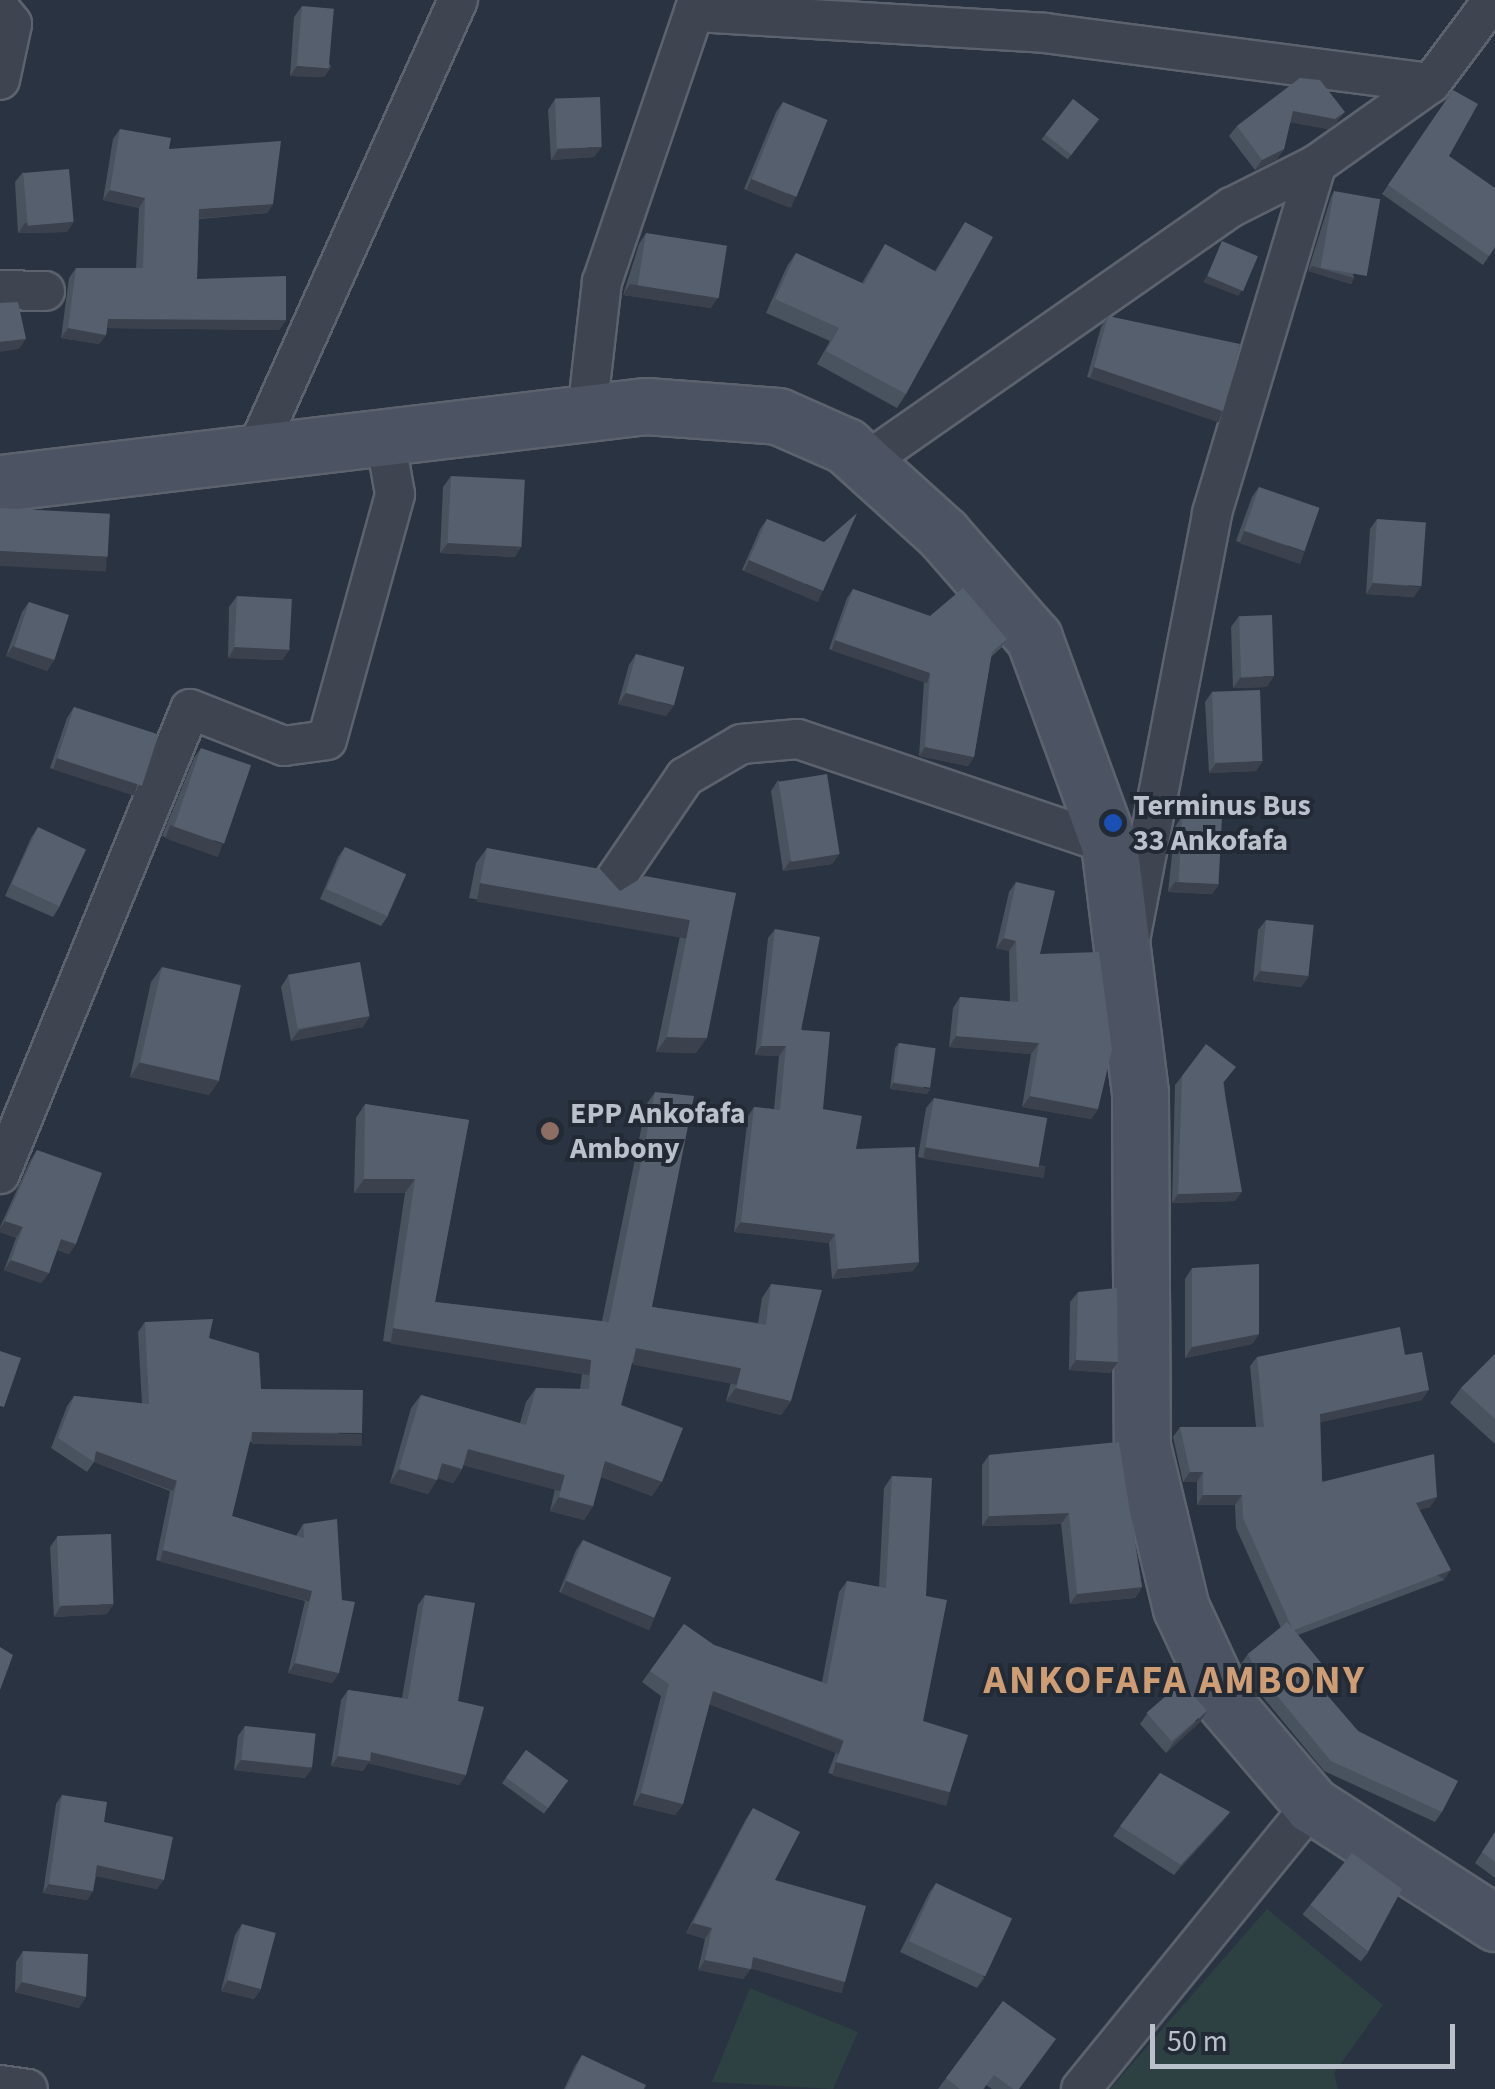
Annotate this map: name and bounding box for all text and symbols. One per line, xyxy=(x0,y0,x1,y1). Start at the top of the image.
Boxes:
place label: Terminus Bus 33 Ankofafa xyxy=(1133,788,1311,858)
marker: Terminus Bus 33 Ankofafa xyxy=(1102,812,1124,834)
place label: EPP Ankofafa Ambony xyxy=(570,1096,746,1166)
marker: EPP Ankofafa Ambony xyxy=(539,1120,561,1142)
district label: ANKOFAFA AMBONY xyxy=(983,1657,1367,1705)
scale bar xyxy=(1155,2004,1460,2066)
text: 50 m xyxy=(1167,2020,1228,2063)

